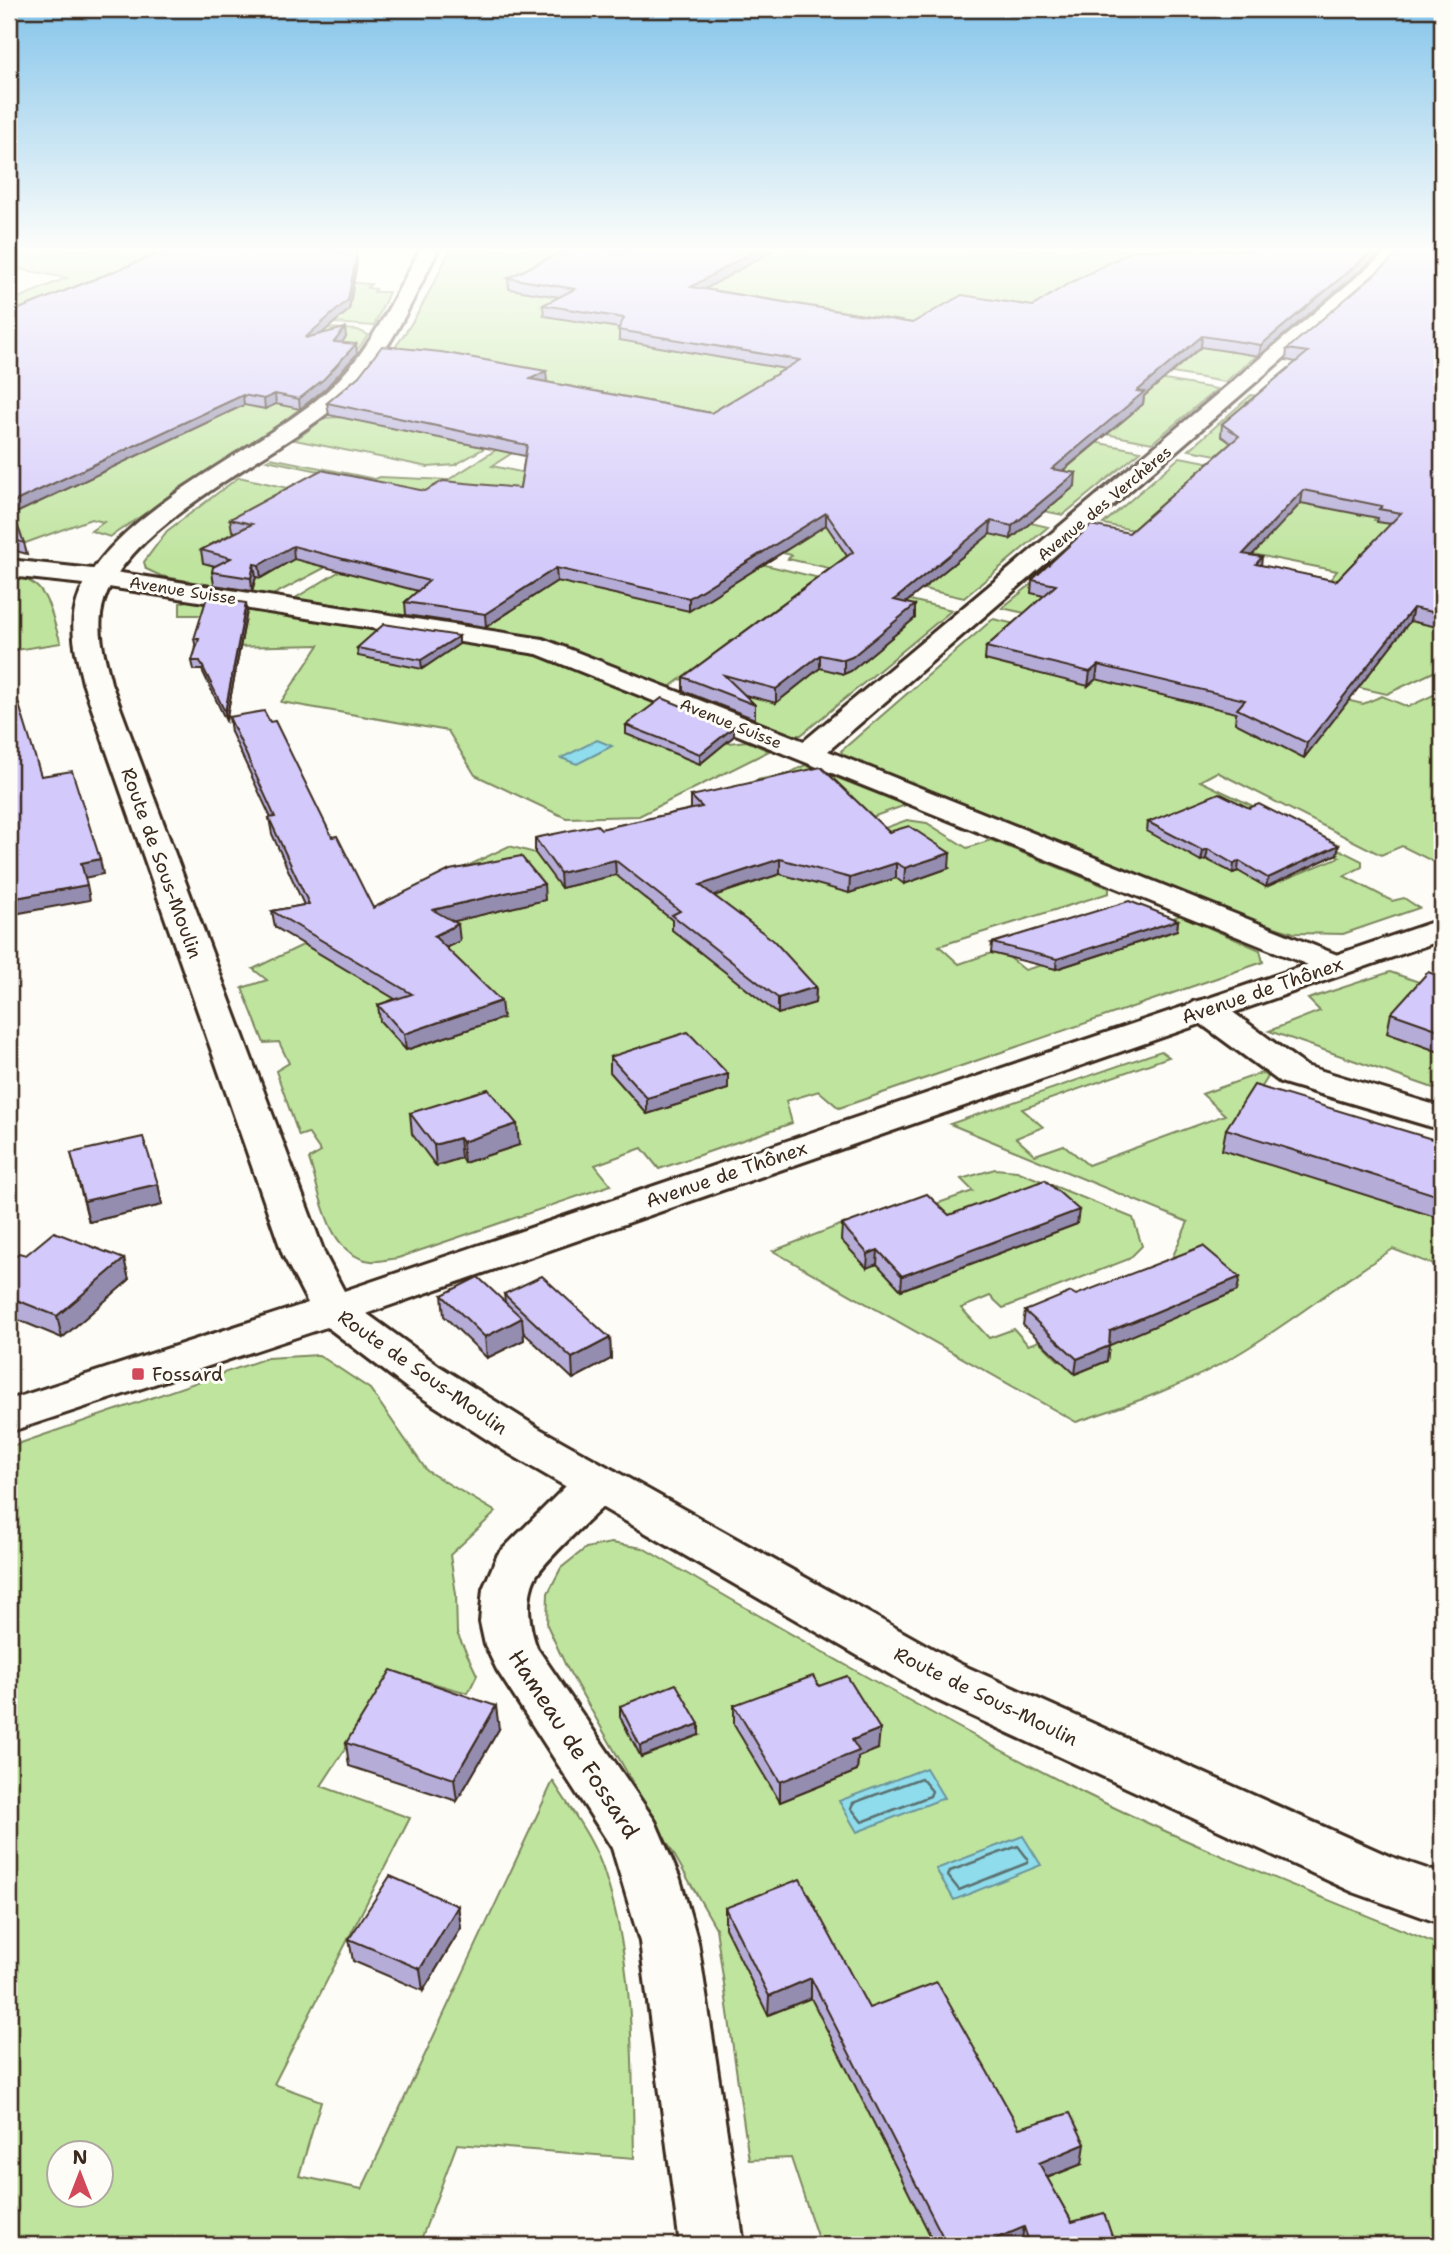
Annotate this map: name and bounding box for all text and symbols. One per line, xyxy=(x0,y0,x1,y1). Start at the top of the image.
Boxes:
street label: Avenue des Verchères xyxy=(1033,441,1176,566)
street label: Avenue Suisse xyxy=(128,572,238,609)
street label: Avenue Suisse xyxy=(677,693,785,753)
street label: Route de Sous-Moulin xyxy=(115,764,208,962)
street label: Avenue de Thônex xyxy=(1178,951,1346,1030)
street label: Avenue de Thônex xyxy=(642,1135,810,1214)
street label: Route de Sous-Moulin xyxy=(333,1304,512,1440)
place label: Fossard xyxy=(152,1362,223,1387)
marker: Fossard xyxy=(130,1366,146,1382)
street label: Route de Sous-Moulin xyxy=(890,1641,1082,1752)
street label: Hameau de Fossard xyxy=(502,1644,646,1844)
north arrow xyxy=(46,2138,116,2208)
text: N xyxy=(72,2145,88,2170)

